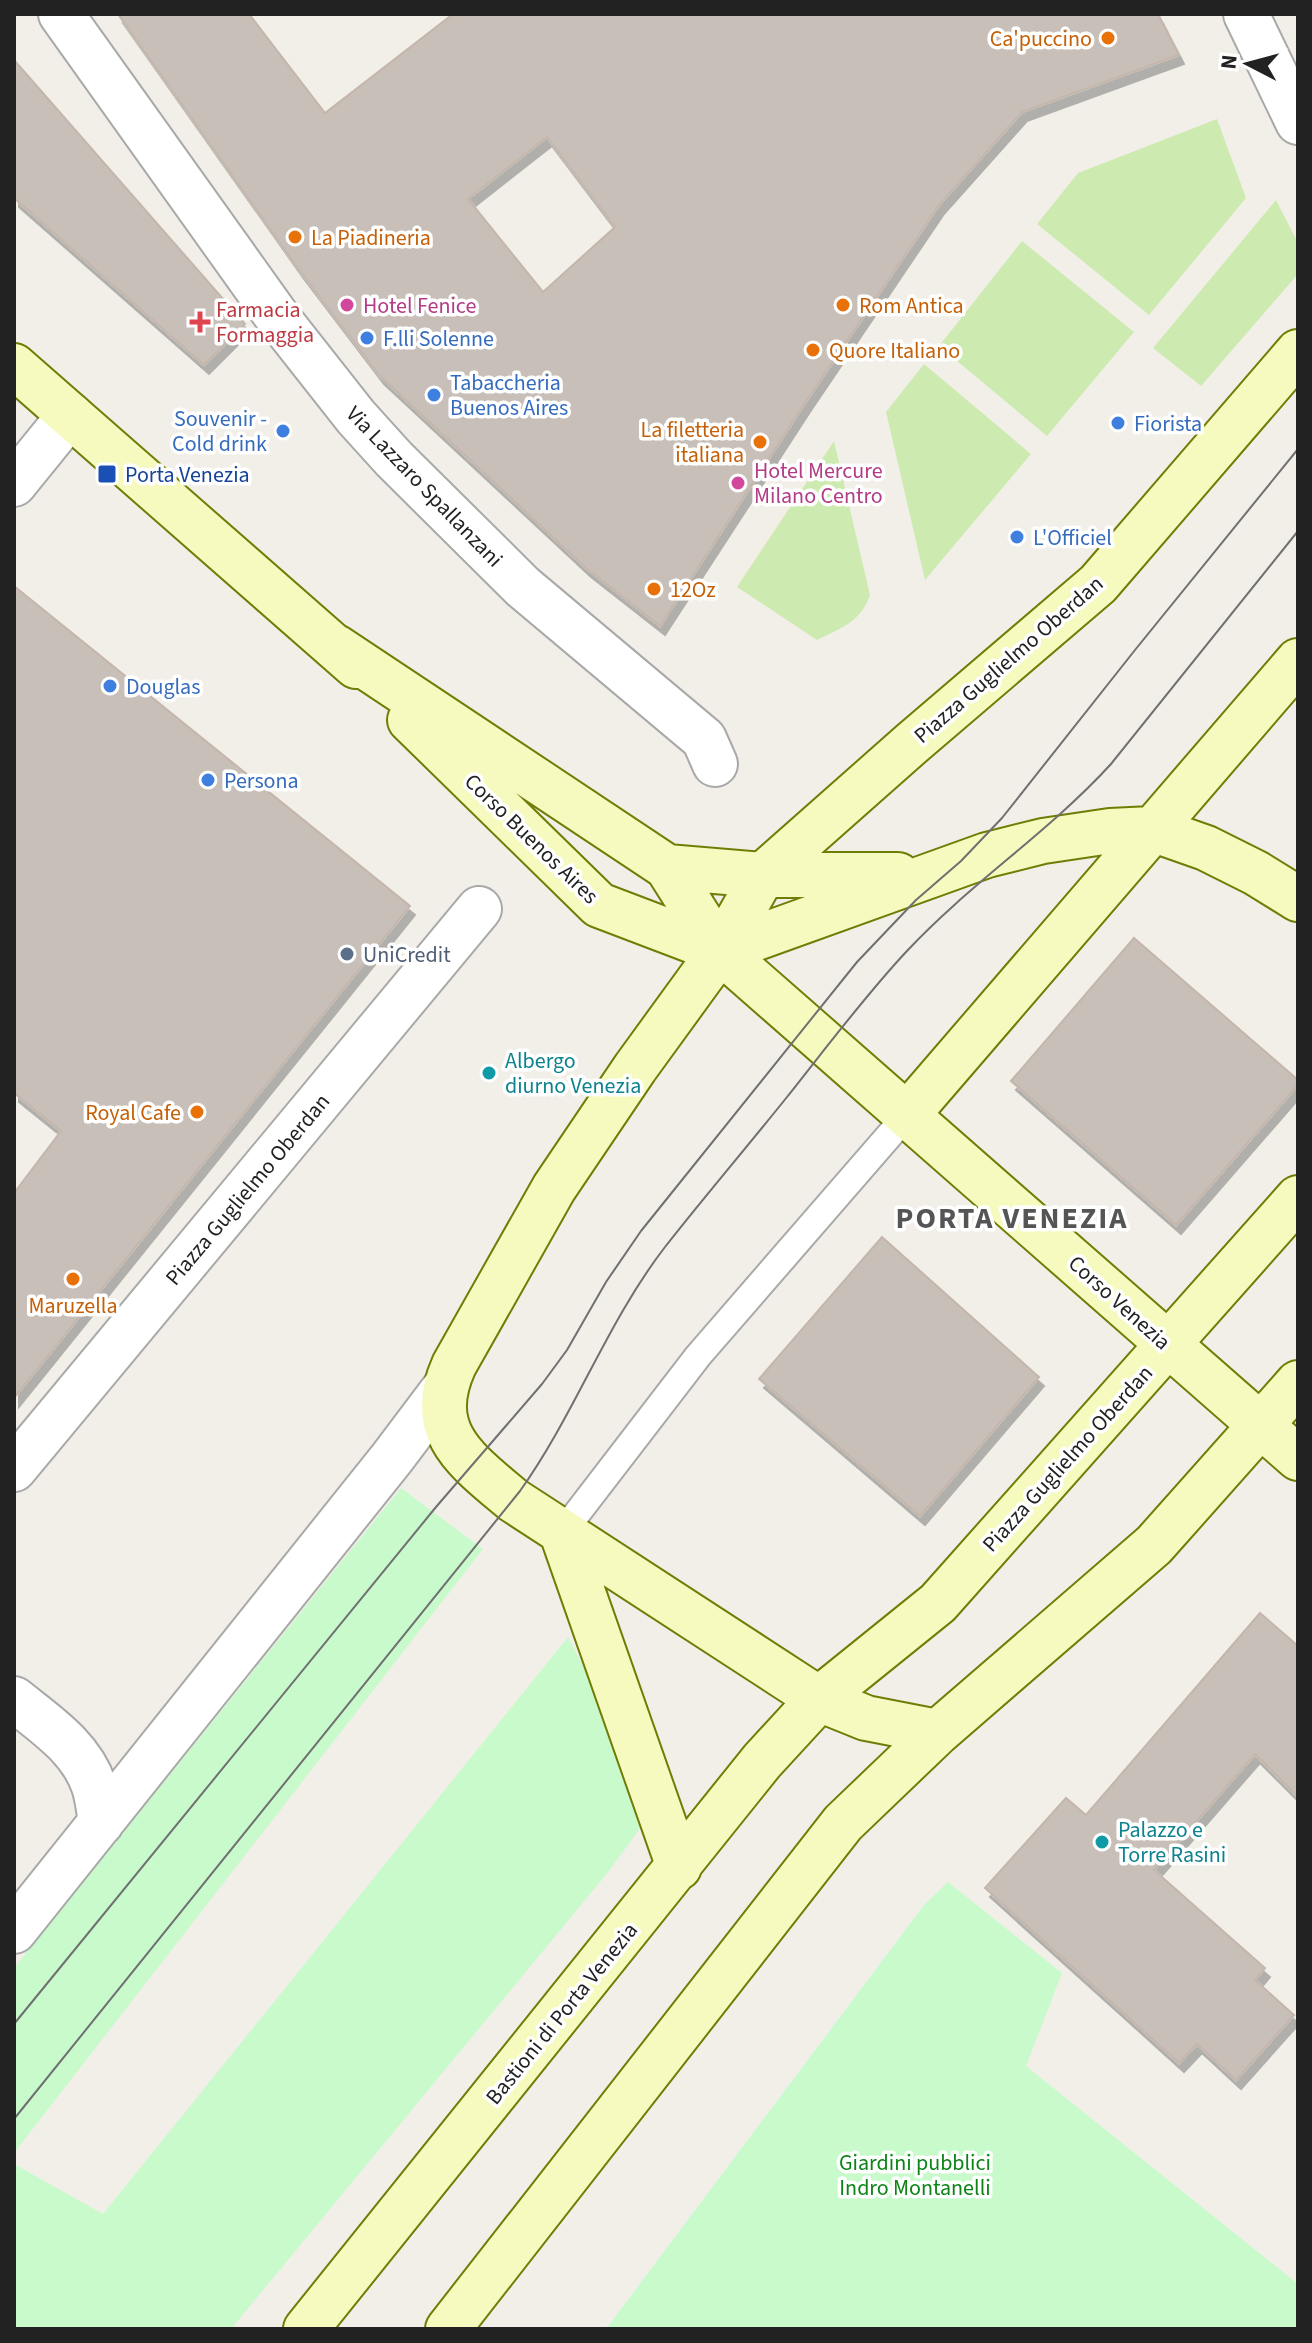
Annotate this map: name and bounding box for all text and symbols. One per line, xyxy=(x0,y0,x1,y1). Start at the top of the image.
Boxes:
place label: Ca'puccino xyxy=(990,23,1092,55)
north arrow xyxy=(1208,24,1288,104)
marker: Ca'puccino xyxy=(1099,29,1117,47)
text: N xyxy=(1212,53,1246,71)
place label: La Piadineria xyxy=(311,222,431,254)
marker: La Piadineria xyxy=(286,228,304,246)
place label: Hotel Fenice xyxy=(363,290,476,322)
place label: Rom Antica xyxy=(859,290,964,322)
place label: Farmacia Formaggia xyxy=(216,294,314,351)
marker: Hotel Fenice xyxy=(338,296,356,314)
marker: Rom Antica xyxy=(834,296,852,314)
marker: Farmacia Formaggia xyxy=(191,313,209,331)
place label: F.lli Solenne xyxy=(383,323,494,355)
marker: F.lli Solenne xyxy=(358,329,376,347)
place label: Quore Italiano xyxy=(829,335,960,367)
marker: Quore Italiano xyxy=(804,341,822,359)
place label: Tabaccheria Buenos Aires xyxy=(450,367,568,424)
marker: Tabaccheria Buenos Aires xyxy=(425,386,443,404)
street label: Via Lazzaro Spallanzani xyxy=(339,399,510,575)
place label: Souvenir - Cold drink xyxy=(172,403,267,460)
place label: Fiorista xyxy=(1134,408,1202,440)
place label: La filetteria italiana xyxy=(641,414,744,471)
marker: Fiorista xyxy=(1109,414,1127,432)
marker: Souvenir - Cold drink xyxy=(274,422,292,440)
marker: La filetteria italiana xyxy=(751,433,769,451)
place label: Hotel Mercure Milano Centro xyxy=(754,455,883,512)
place label: Porta Venezia xyxy=(125,459,250,491)
marker: Porta Venezia xyxy=(96,463,118,485)
marker: Hotel Mercure Milano Centro xyxy=(729,474,747,492)
place label: L'Officiel xyxy=(1033,522,1112,554)
marker: L'Officiel xyxy=(1008,528,1026,546)
street label: Piazza Guglielmo Oberdan xyxy=(907,568,1110,751)
place label: 12Oz xyxy=(670,574,716,606)
marker: 12Oz xyxy=(645,580,663,598)
place label: Douglas xyxy=(126,671,200,703)
marker: Douglas xyxy=(101,677,119,695)
place label: Persona xyxy=(224,765,299,797)
street label: Corso Buenos Aires xyxy=(457,766,606,911)
marker: Persona xyxy=(199,771,217,789)
place label: UniCredit xyxy=(363,939,451,971)
marker: UniCredit xyxy=(338,945,356,963)
place label: Albergo diurno Venezia xyxy=(505,1045,641,1102)
marker: Albergo diurno Venezia xyxy=(480,1064,498,1082)
street label: Piazza Guglielmo Oberdan xyxy=(158,1087,338,1293)
place label: Royal Cafe xyxy=(85,1097,181,1129)
marker: Royal Cafe xyxy=(188,1103,206,1121)
district label: PORTA VENEZIA xyxy=(896,1197,1128,1240)
street label: Corso Venezia xyxy=(1061,1248,1178,1358)
marker: Maruzella xyxy=(64,1270,82,1288)
place label: Maruzella xyxy=(28,1290,118,1322)
street label: Piazza Guglielmo Oberdan xyxy=(975,1358,1161,1559)
place label: Palazzo e Torre Rasini xyxy=(1118,1814,1226,1871)
marker: Palazzo e Torre Rasini xyxy=(1093,1833,1111,1851)
street label: Bastioni di Porta Venezia xyxy=(478,1916,645,2112)
park label: Giardini pubblici Indro Montanelli xyxy=(839,2147,991,2204)

